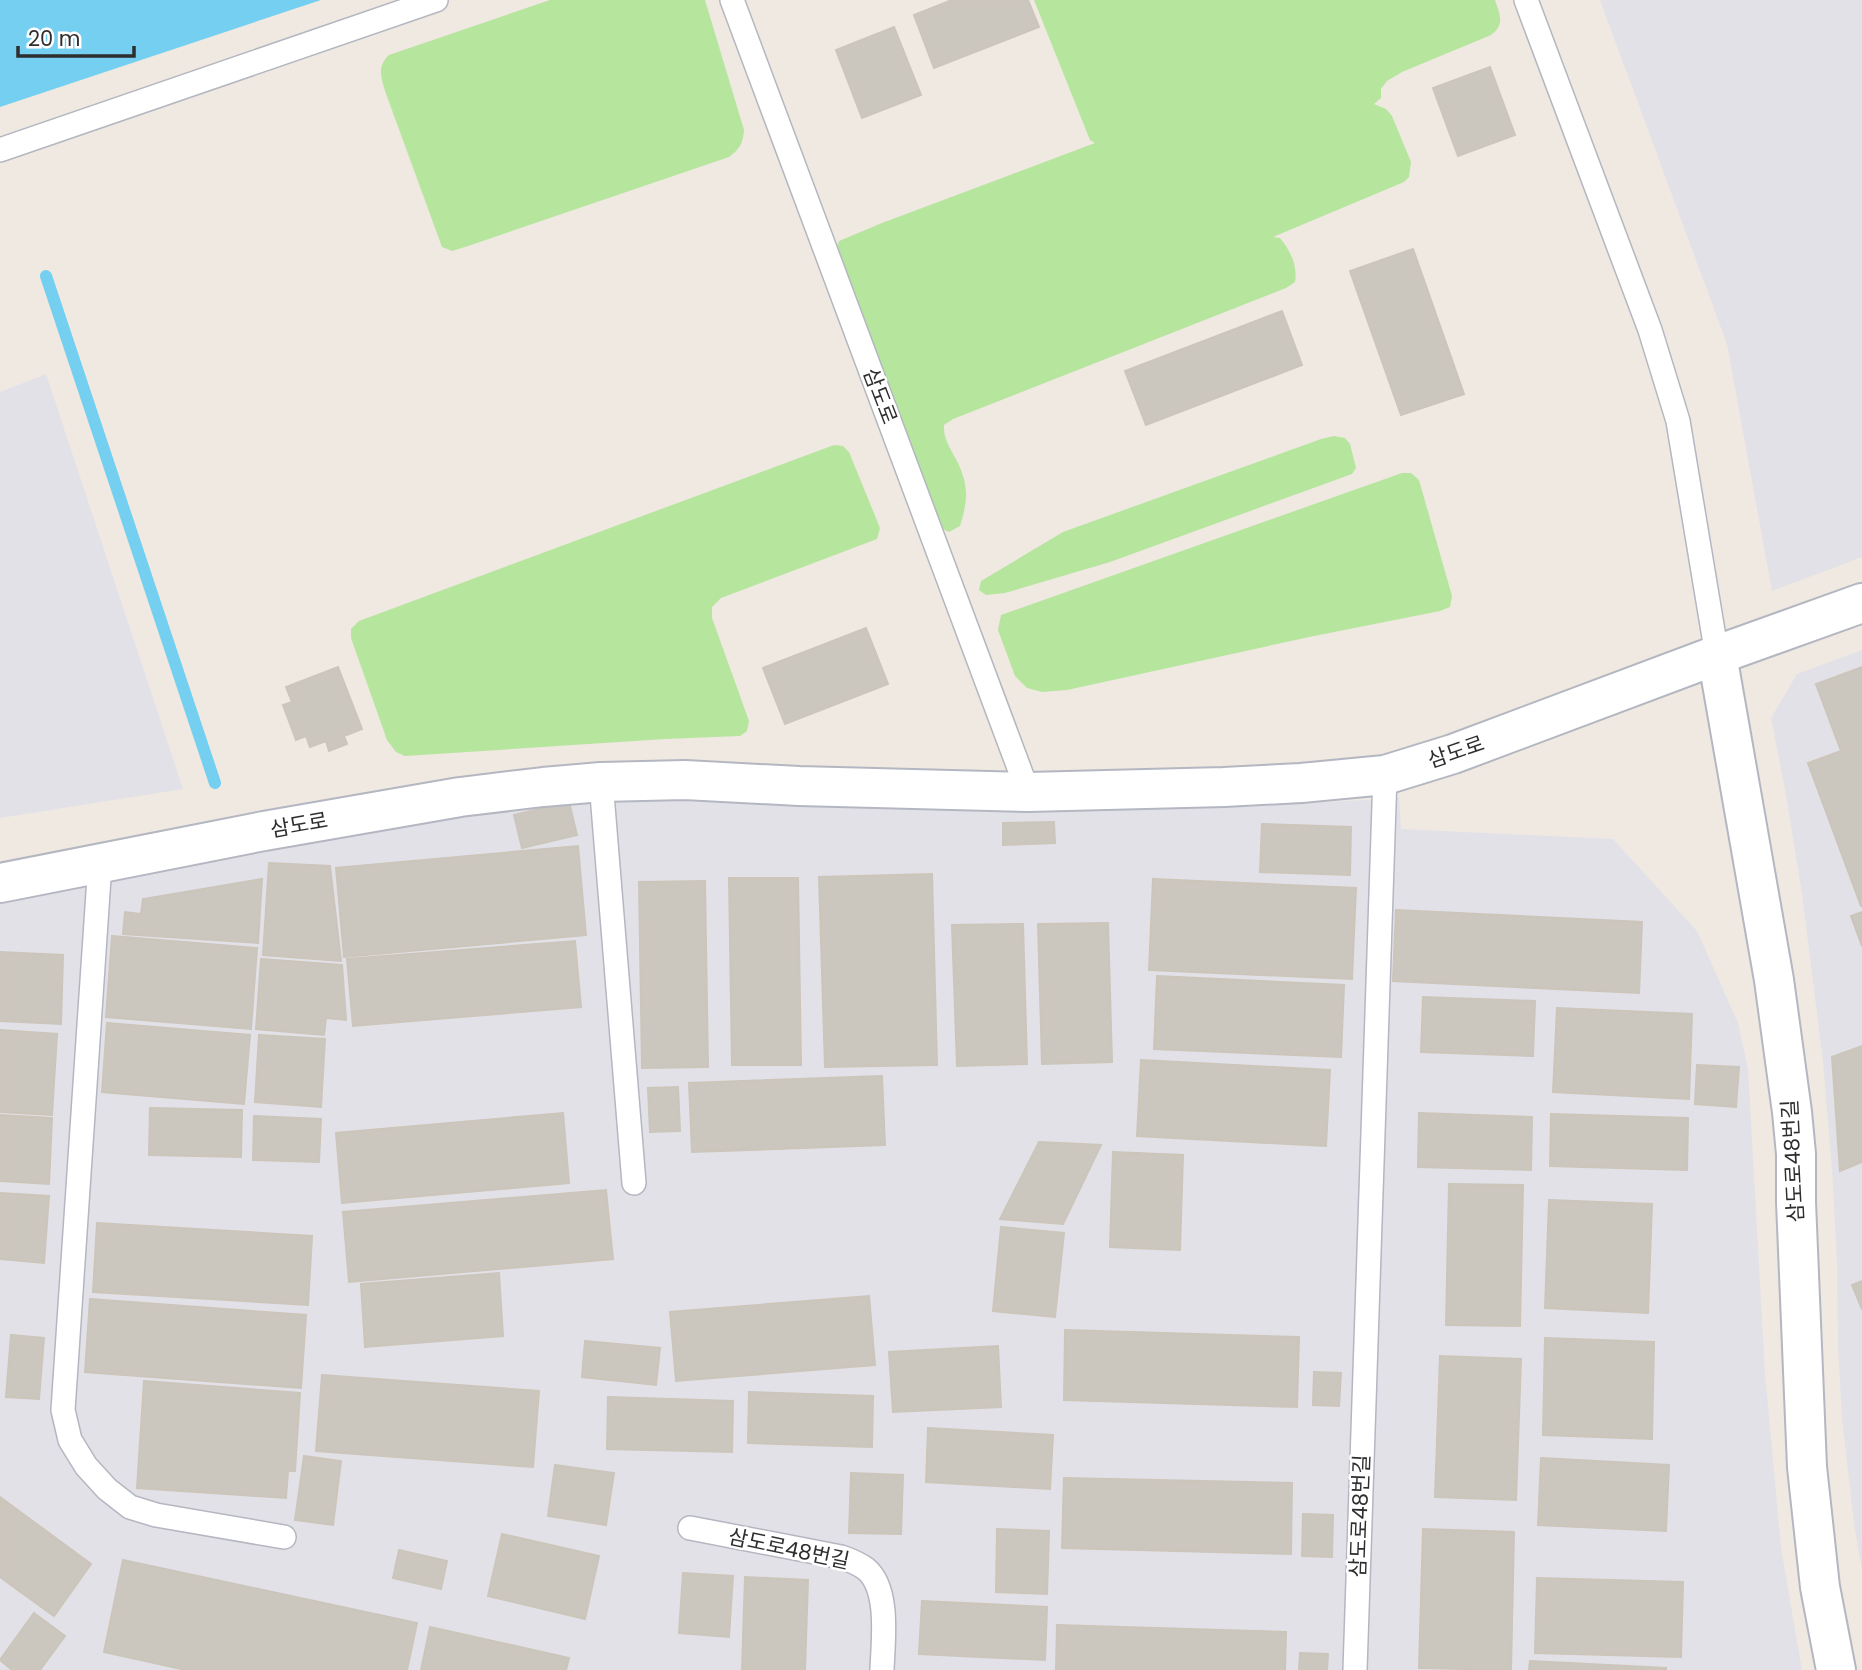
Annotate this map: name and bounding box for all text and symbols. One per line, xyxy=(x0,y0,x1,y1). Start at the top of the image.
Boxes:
scale bar xyxy=(18,14,133,58)
text: 20 m xyxy=(28,24,81,53)
street label: 삼도로 xyxy=(857,364,904,428)
street label: 삼도로 xyxy=(1424,728,1488,775)
street label: 삼도로 xyxy=(268,805,330,844)
street label: 삼도로48번길 xyxy=(1775,1099,1810,1223)
street label: 삼도로48번길 xyxy=(1343,1454,1376,1578)
street label: 삼도로48번길 xyxy=(726,1522,852,1575)

